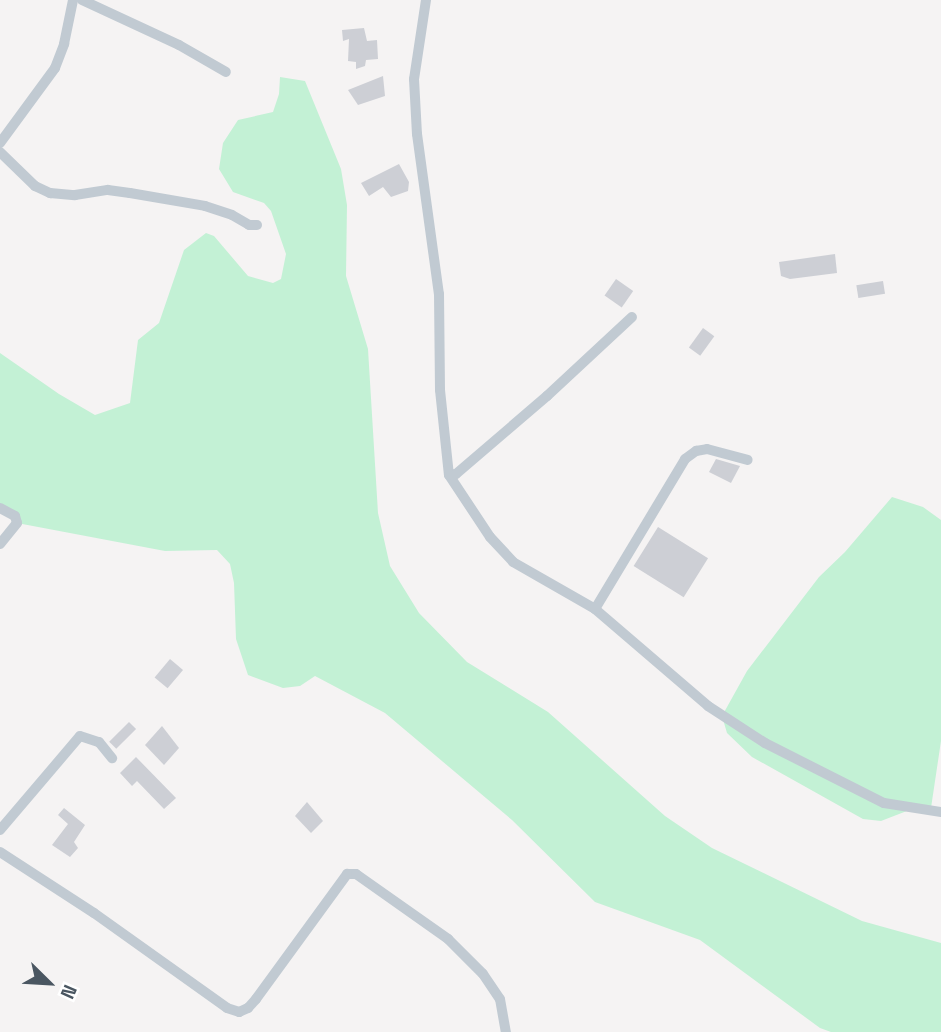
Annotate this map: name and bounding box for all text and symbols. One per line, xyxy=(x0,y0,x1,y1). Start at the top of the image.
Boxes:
north arrow xyxy=(14,948,84,1018)
text: N xyxy=(55,981,83,1003)

